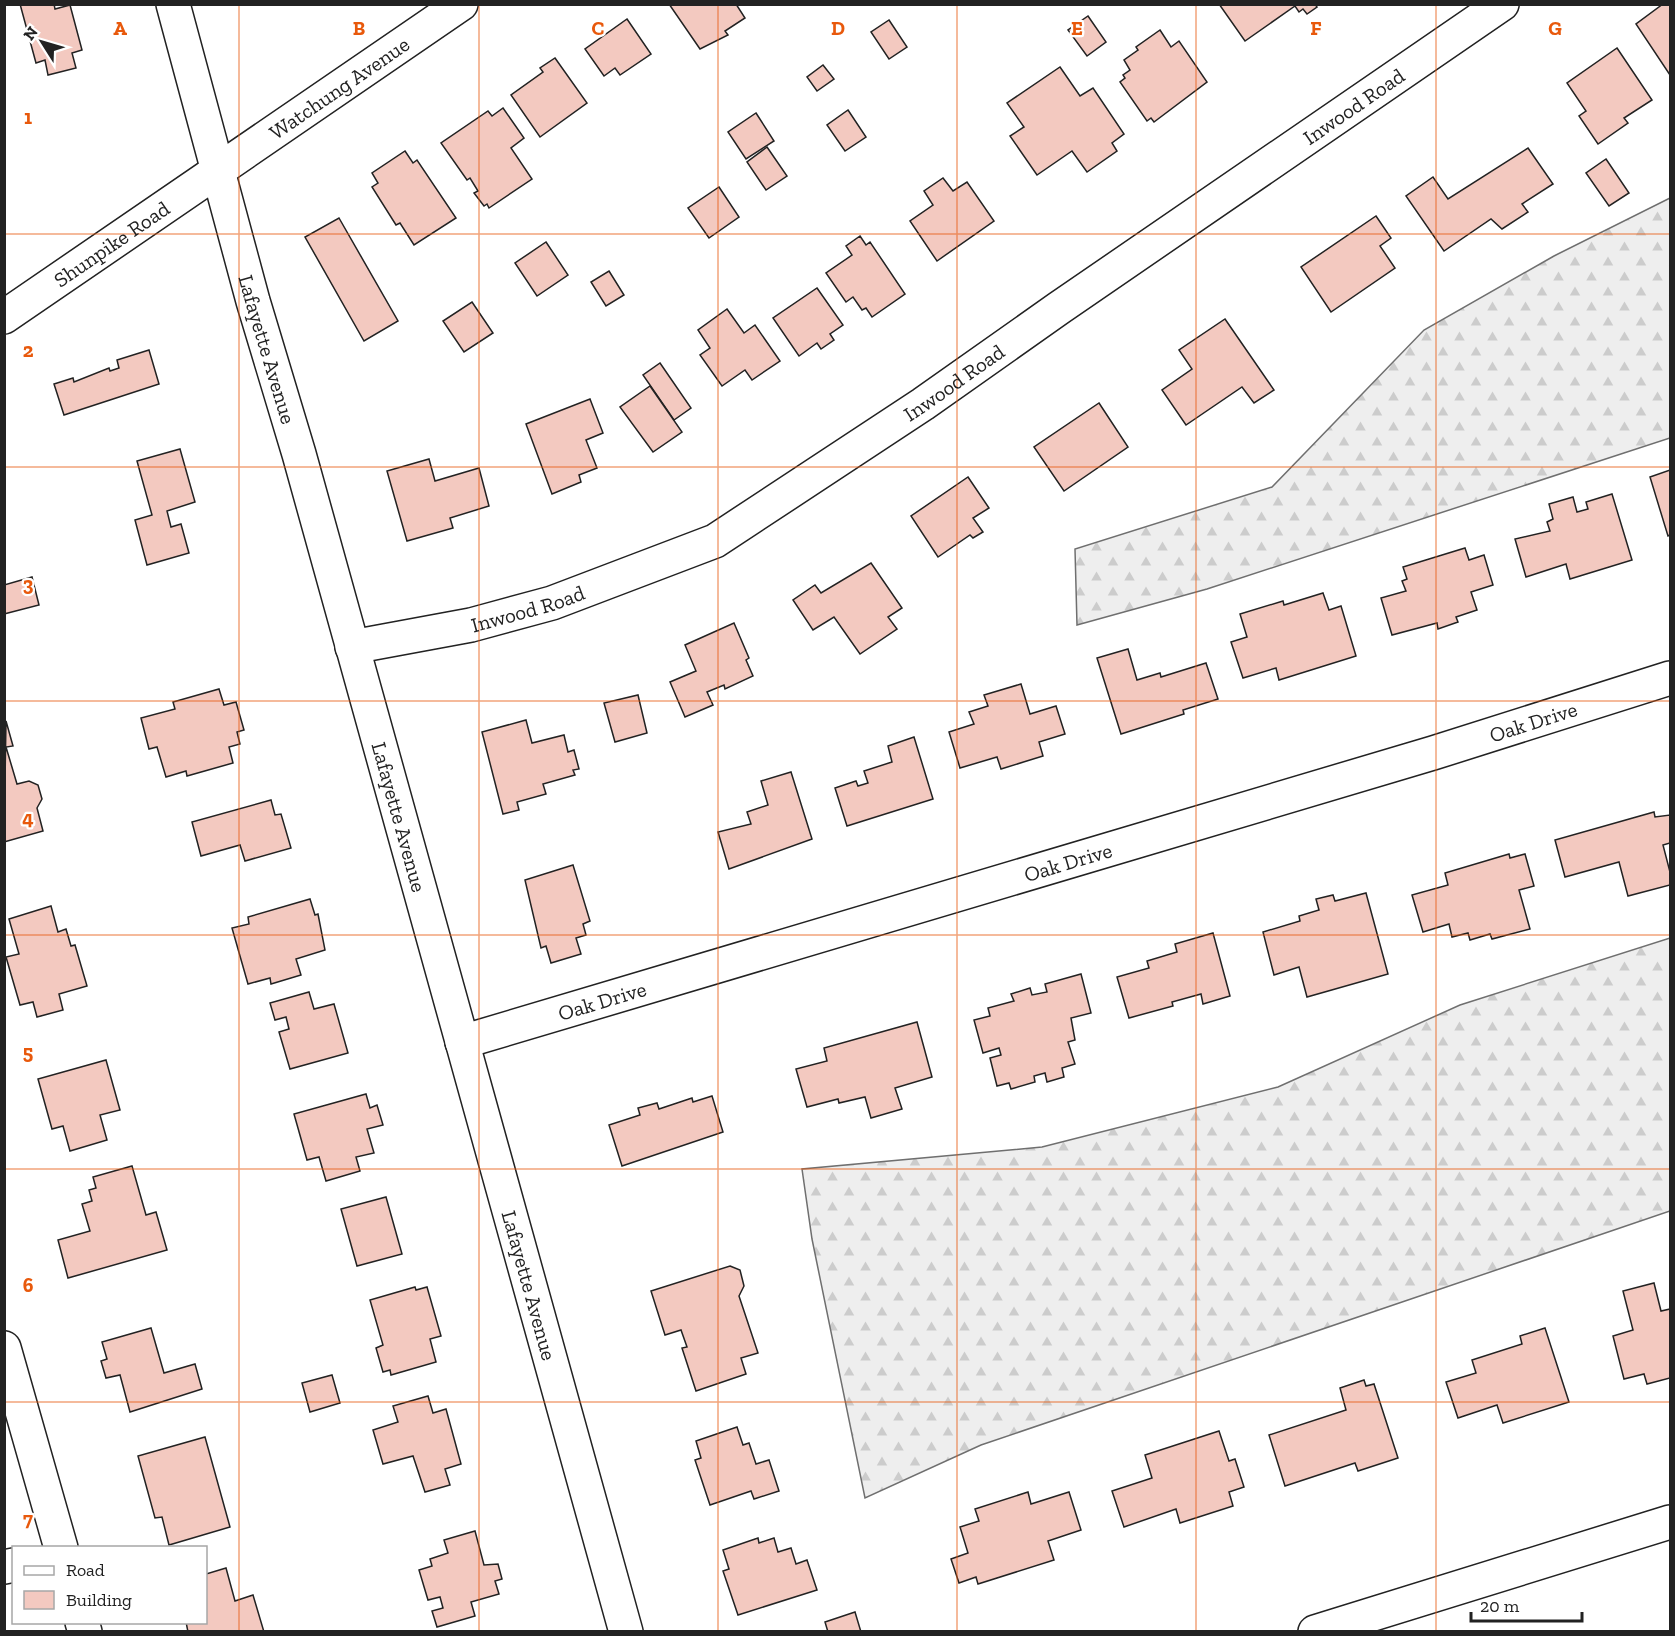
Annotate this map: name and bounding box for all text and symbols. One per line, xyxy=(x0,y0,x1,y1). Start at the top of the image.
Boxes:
north arrow xyxy=(12,12,72,72)
text: A xyxy=(113,16,127,40)
text: B xyxy=(353,16,365,40)
text: C xyxy=(592,16,605,40)
text: D xyxy=(831,16,845,40)
text: E xyxy=(1071,16,1083,40)
text: F xyxy=(1310,16,1322,40)
text: G xyxy=(1548,16,1562,40)
text: N xyxy=(19,23,42,44)
street label: Watchung Avenue xyxy=(264,31,414,144)
street label: Inwood Road xyxy=(1298,62,1409,149)
text: 1 xyxy=(24,105,32,129)
street label: Shunpike Road xyxy=(49,195,174,292)
street label: Lafayette Avenue xyxy=(234,272,302,427)
text: 2 xyxy=(23,338,34,362)
street label: Inwood Road xyxy=(899,338,1009,426)
text: 3 xyxy=(23,572,34,596)
street label: Inwood Road xyxy=(468,579,588,637)
street label: Oak Drive xyxy=(1486,696,1580,747)
street label: Lafayette Avenue xyxy=(367,739,432,895)
text: 4 xyxy=(22,806,34,830)
street label: Oak Drive xyxy=(1021,837,1115,887)
street label: Oak Drive xyxy=(555,975,649,1025)
text: 5 xyxy=(23,1040,33,1064)
street label: Lafayette Avenue xyxy=(497,1207,562,1363)
text: 6 xyxy=(23,1273,34,1297)
text: 7 xyxy=(23,1507,33,1531)
legend xyxy=(12,1546,207,1624)
text: Road xyxy=(66,1559,105,1581)
scale bar xyxy=(1471,1585,1582,1623)
text: Building xyxy=(66,1589,132,1611)
text: 20 m xyxy=(1480,1595,1520,1617)

